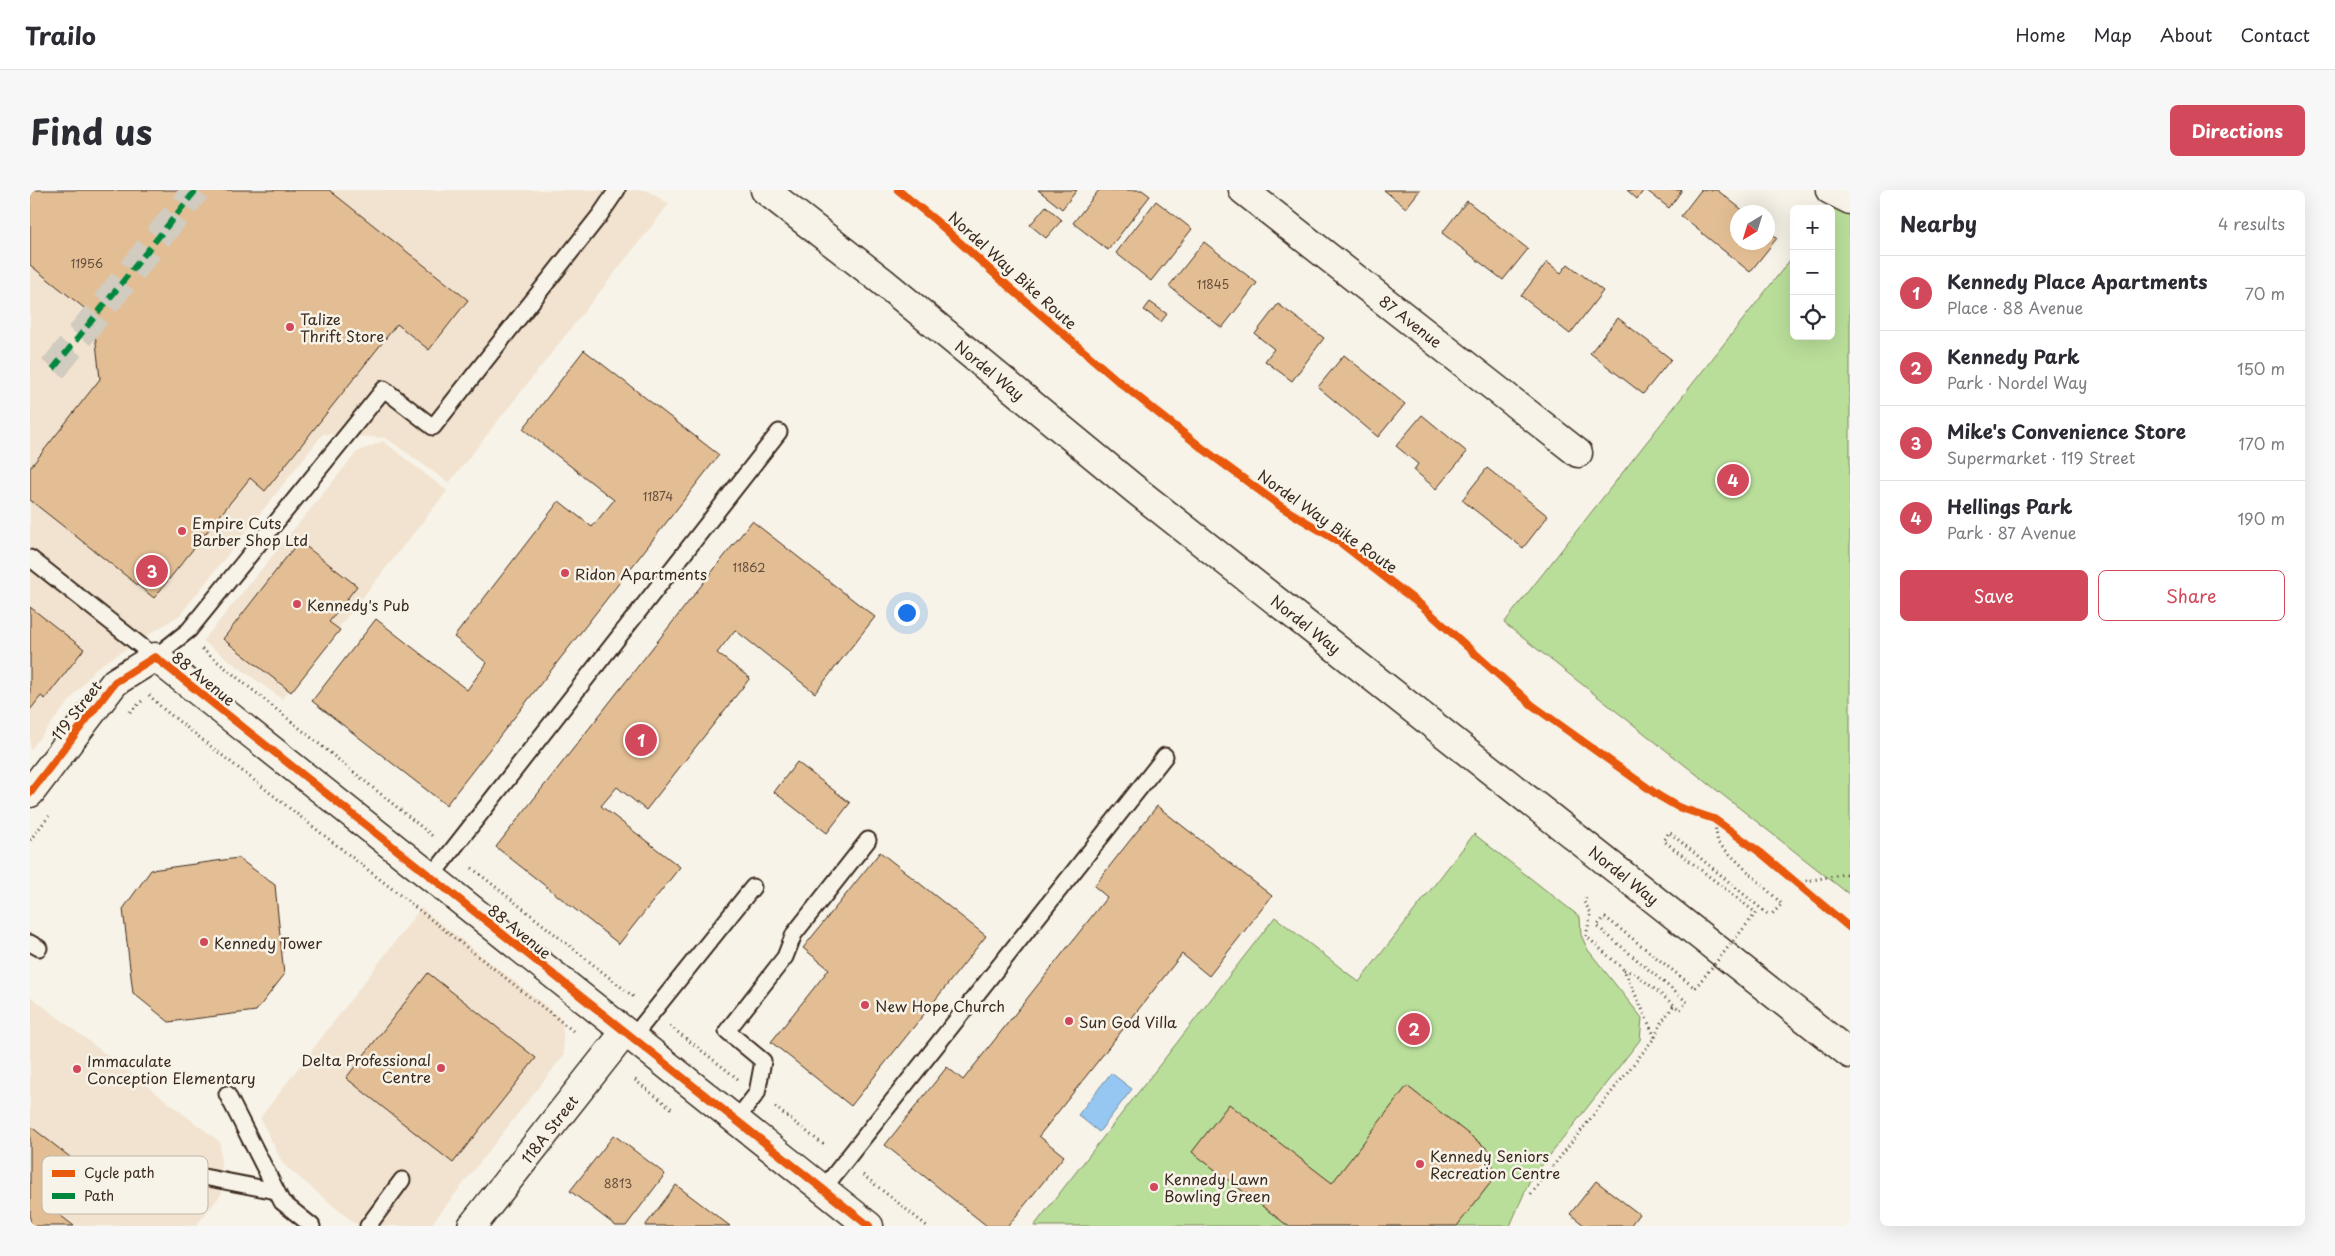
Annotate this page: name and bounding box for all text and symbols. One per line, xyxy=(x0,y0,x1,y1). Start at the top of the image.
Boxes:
text: Trailo xyxy=(25,17,96,53)
text: Home xyxy=(2015,21,2065,48)
text: Map xyxy=(2093,21,2132,48)
text: About xyxy=(2160,21,2212,48)
text: Contact xyxy=(2240,21,2310,48)
text: Find us xyxy=(30,104,152,157)
button: Directions xyxy=(2170,105,2305,156)
north arrow xyxy=(1730,205,1775,250)
map controls xyxy=(1790,205,1835,340)
button: + xyxy=(1790,205,1835,250)
street label: Nordel Way Bike Route xyxy=(943,206,1083,334)
text: Nearby xyxy=(1900,207,1977,239)
text: 4 results xyxy=(2218,211,2285,235)
button: − xyxy=(1790,250,1835,295)
house number: 11956 xyxy=(71,254,103,272)
text: Kennedy Place Apartments xyxy=(1947,267,2208,295)
house number: 11845 xyxy=(1197,275,1229,293)
text: 1 xyxy=(1912,281,1920,305)
text: 70 m xyxy=(2245,281,2285,305)
street label: 87 Avenue xyxy=(1375,289,1447,353)
button: locate xyxy=(1790,295,1835,340)
text: Place · 88 Avenue xyxy=(1947,295,2083,319)
place label: Talize Thrift Store xyxy=(300,307,384,347)
marker: Talize Thrift Store xyxy=(284,321,296,333)
street label: Nordel Way xyxy=(950,335,1030,405)
text: Kennedy Park xyxy=(1947,342,2080,370)
text: 2 xyxy=(1910,356,1922,380)
text: 150 m xyxy=(2237,356,2285,380)
text: Park · Nordel Way xyxy=(1947,370,2087,394)
text: Mike's Convenience Store xyxy=(1947,417,2186,445)
text: 3 xyxy=(1911,431,1921,455)
text: 170 m xyxy=(2239,431,2285,455)
text: Supermarket · 119 Street xyxy=(1947,445,2135,469)
pin: 4 xyxy=(1717,461,1749,499)
street label: Nordel Way Bike Route xyxy=(1253,464,1403,578)
house number: 11874 xyxy=(643,487,673,505)
text: Hellings Park xyxy=(1947,492,2073,520)
text: 4 xyxy=(1911,506,1921,530)
text: 190 m xyxy=(2237,506,2285,530)
place label: Empire Cuts Barber Shop Ltd xyxy=(192,511,308,551)
text: Park · 87 Avenue xyxy=(1947,520,2077,544)
marker: Empire Cuts Barber Shop Ltd xyxy=(176,525,188,537)
pin: 3 xyxy=(136,552,168,590)
house number: 11862 xyxy=(732,558,766,576)
place label: Ridon Apartments xyxy=(575,562,707,585)
marker: Ridon Apartments xyxy=(559,567,571,579)
button: Save xyxy=(1900,570,2088,621)
button: Share xyxy=(2098,570,2285,621)
street label: Nordel Way xyxy=(1266,589,1346,659)
place label: Kennedy's Pub xyxy=(307,593,409,616)
marker: Kennedy's Pub xyxy=(291,598,303,610)
your location xyxy=(894,600,920,626)
street label: 88 Avenue xyxy=(167,645,241,711)
street label: 119 Street xyxy=(45,675,107,745)
pin: 1 xyxy=(625,721,657,759)
street label: Nordel Way xyxy=(1584,840,1664,910)
street label: 88 Avenue xyxy=(483,898,557,964)
place label: Kennedy Tower xyxy=(214,931,322,954)
marker: Kennedy Tower xyxy=(198,936,210,948)
place label: New Hope Church xyxy=(875,994,1005,1017)
marker: New Hope Church xyxy=(859,999,871,1011)
place label: Sun God Villa xyxy=(1079,1010,1177,1033)
pin: 2 xyxy=(1398,1010,1430,1048)
marker: Sun God Villa xyxy=(1063,1015,1075,1027)
place label: Delta Professional Centre xyxy=(301,1048,431,1088)
place label: Immaculate Conception Elementary xyxy=(87,1049,256,1089)
marker: Delta Professional Centre xyxy=(435,1062,447,1074)
marker: Immaculate Conception Elementary xyxy=(71,1063,83,1075)
street label: 118A Street xyxy=(515,1090,583,1168)
place label: Kennedy Seniors Recreation Centre xyxy=(1430,1144,1560,1184)
legend xyxy=(42,1156,208,1214)
marker: Kennedy Seniors Recreation Centre xyxy=(1414,1158,1426,1170)
text: Cycle path xyxy=(84,1162,155,1183)
place label: Kennedy Lawn Bowling Green xyxy=(1164,1167,1271,1207)
house number: 8813 xyxy=(604,1174,632,1192)
marker: Kennedy Lawn Bowling Green xyxy=(1148,1181,1160,1193)
text: Path xyxy=(84,1185,114,1206)

